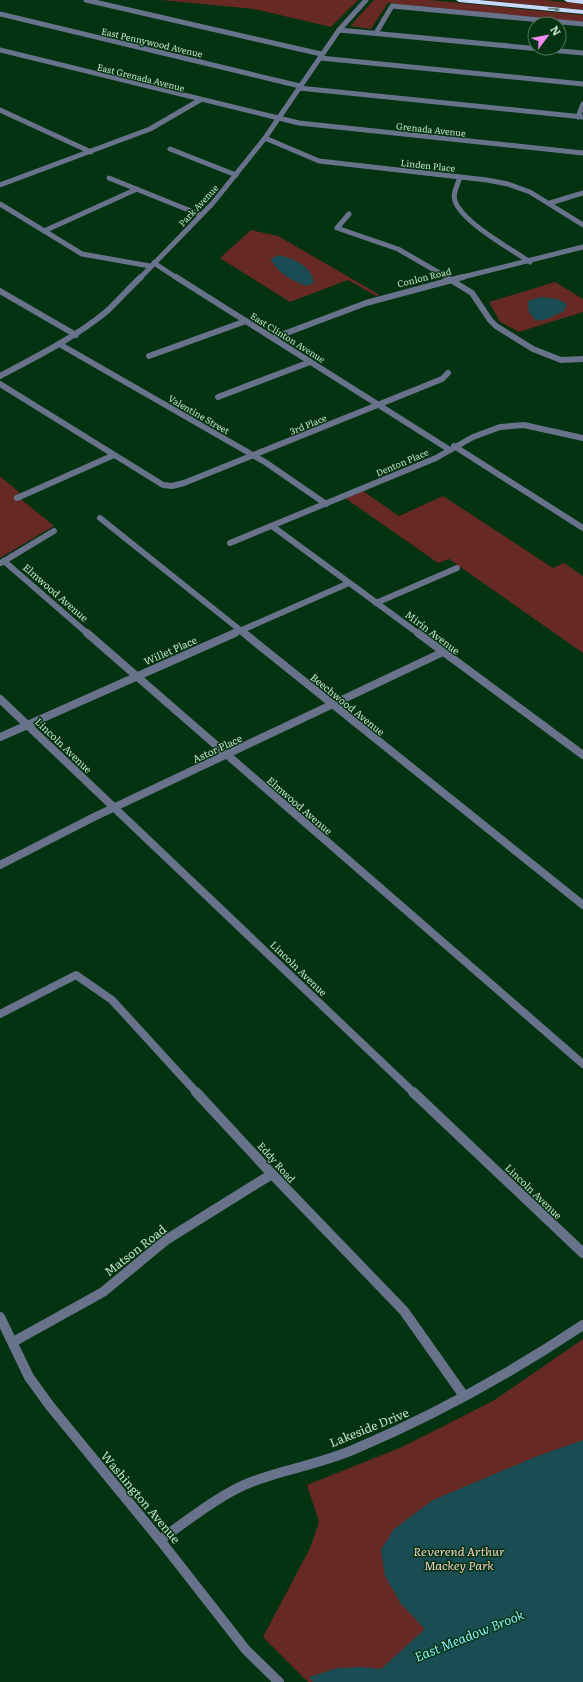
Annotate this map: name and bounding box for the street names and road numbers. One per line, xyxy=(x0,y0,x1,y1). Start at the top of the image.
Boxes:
street label: East Pennywood Avenue xyxy=(100,24,204,61)
street label: East Grenada Avenue xyxy=(96,59,187,95)
street label: Grenada Avenue xyxy=(395,118,467,140)
street label: Linden Place xyxy=(400,155,456,175)
street label: Park Avenue xyxy=(175,181,221,229)
street label: Conlon Road xyxy=(396,263,453,290)
street label: East Clinton Avenue xyxy=(248,308,328,366)
street label: Valentine Street xyxy=(166,391,233,437)
street label: 3rd Place xyxy=(287,410,329,438)
street label: Denton Place xyxy=(373,444,431,479)
street label: Elmwood Avenue xyxy=(20,559,92,625)
street label: Mirin Avenue xyxy=(403,606,463,658)
street label: Willet Place xyxy=(141,632,199,668)
street label: Beechwood Avenue xyxy=(308,669,388,739)
street label: Lincoln Avenue xyxy=(32,714,96,776)
street label: Astor Place xyxy=(190,730,244,766)
street label: Elmwood Avenue xyxy=(264,772,336,838)
street label: Lincoln Avenue xyxy=(267,937,331,999)
street label: Eddy Road xyxy=(255,1138,299,1186)
street label: Lincoln Avenue xyxy=(502,1160,566,1222)
street label: Matson Road xyxy=(100,1220,170,1280)
street label: Lakeside Drive xyxy=(327,1403,411,1451)
street label: Washington Avenue xyxy=(97,1447,185,1547)

